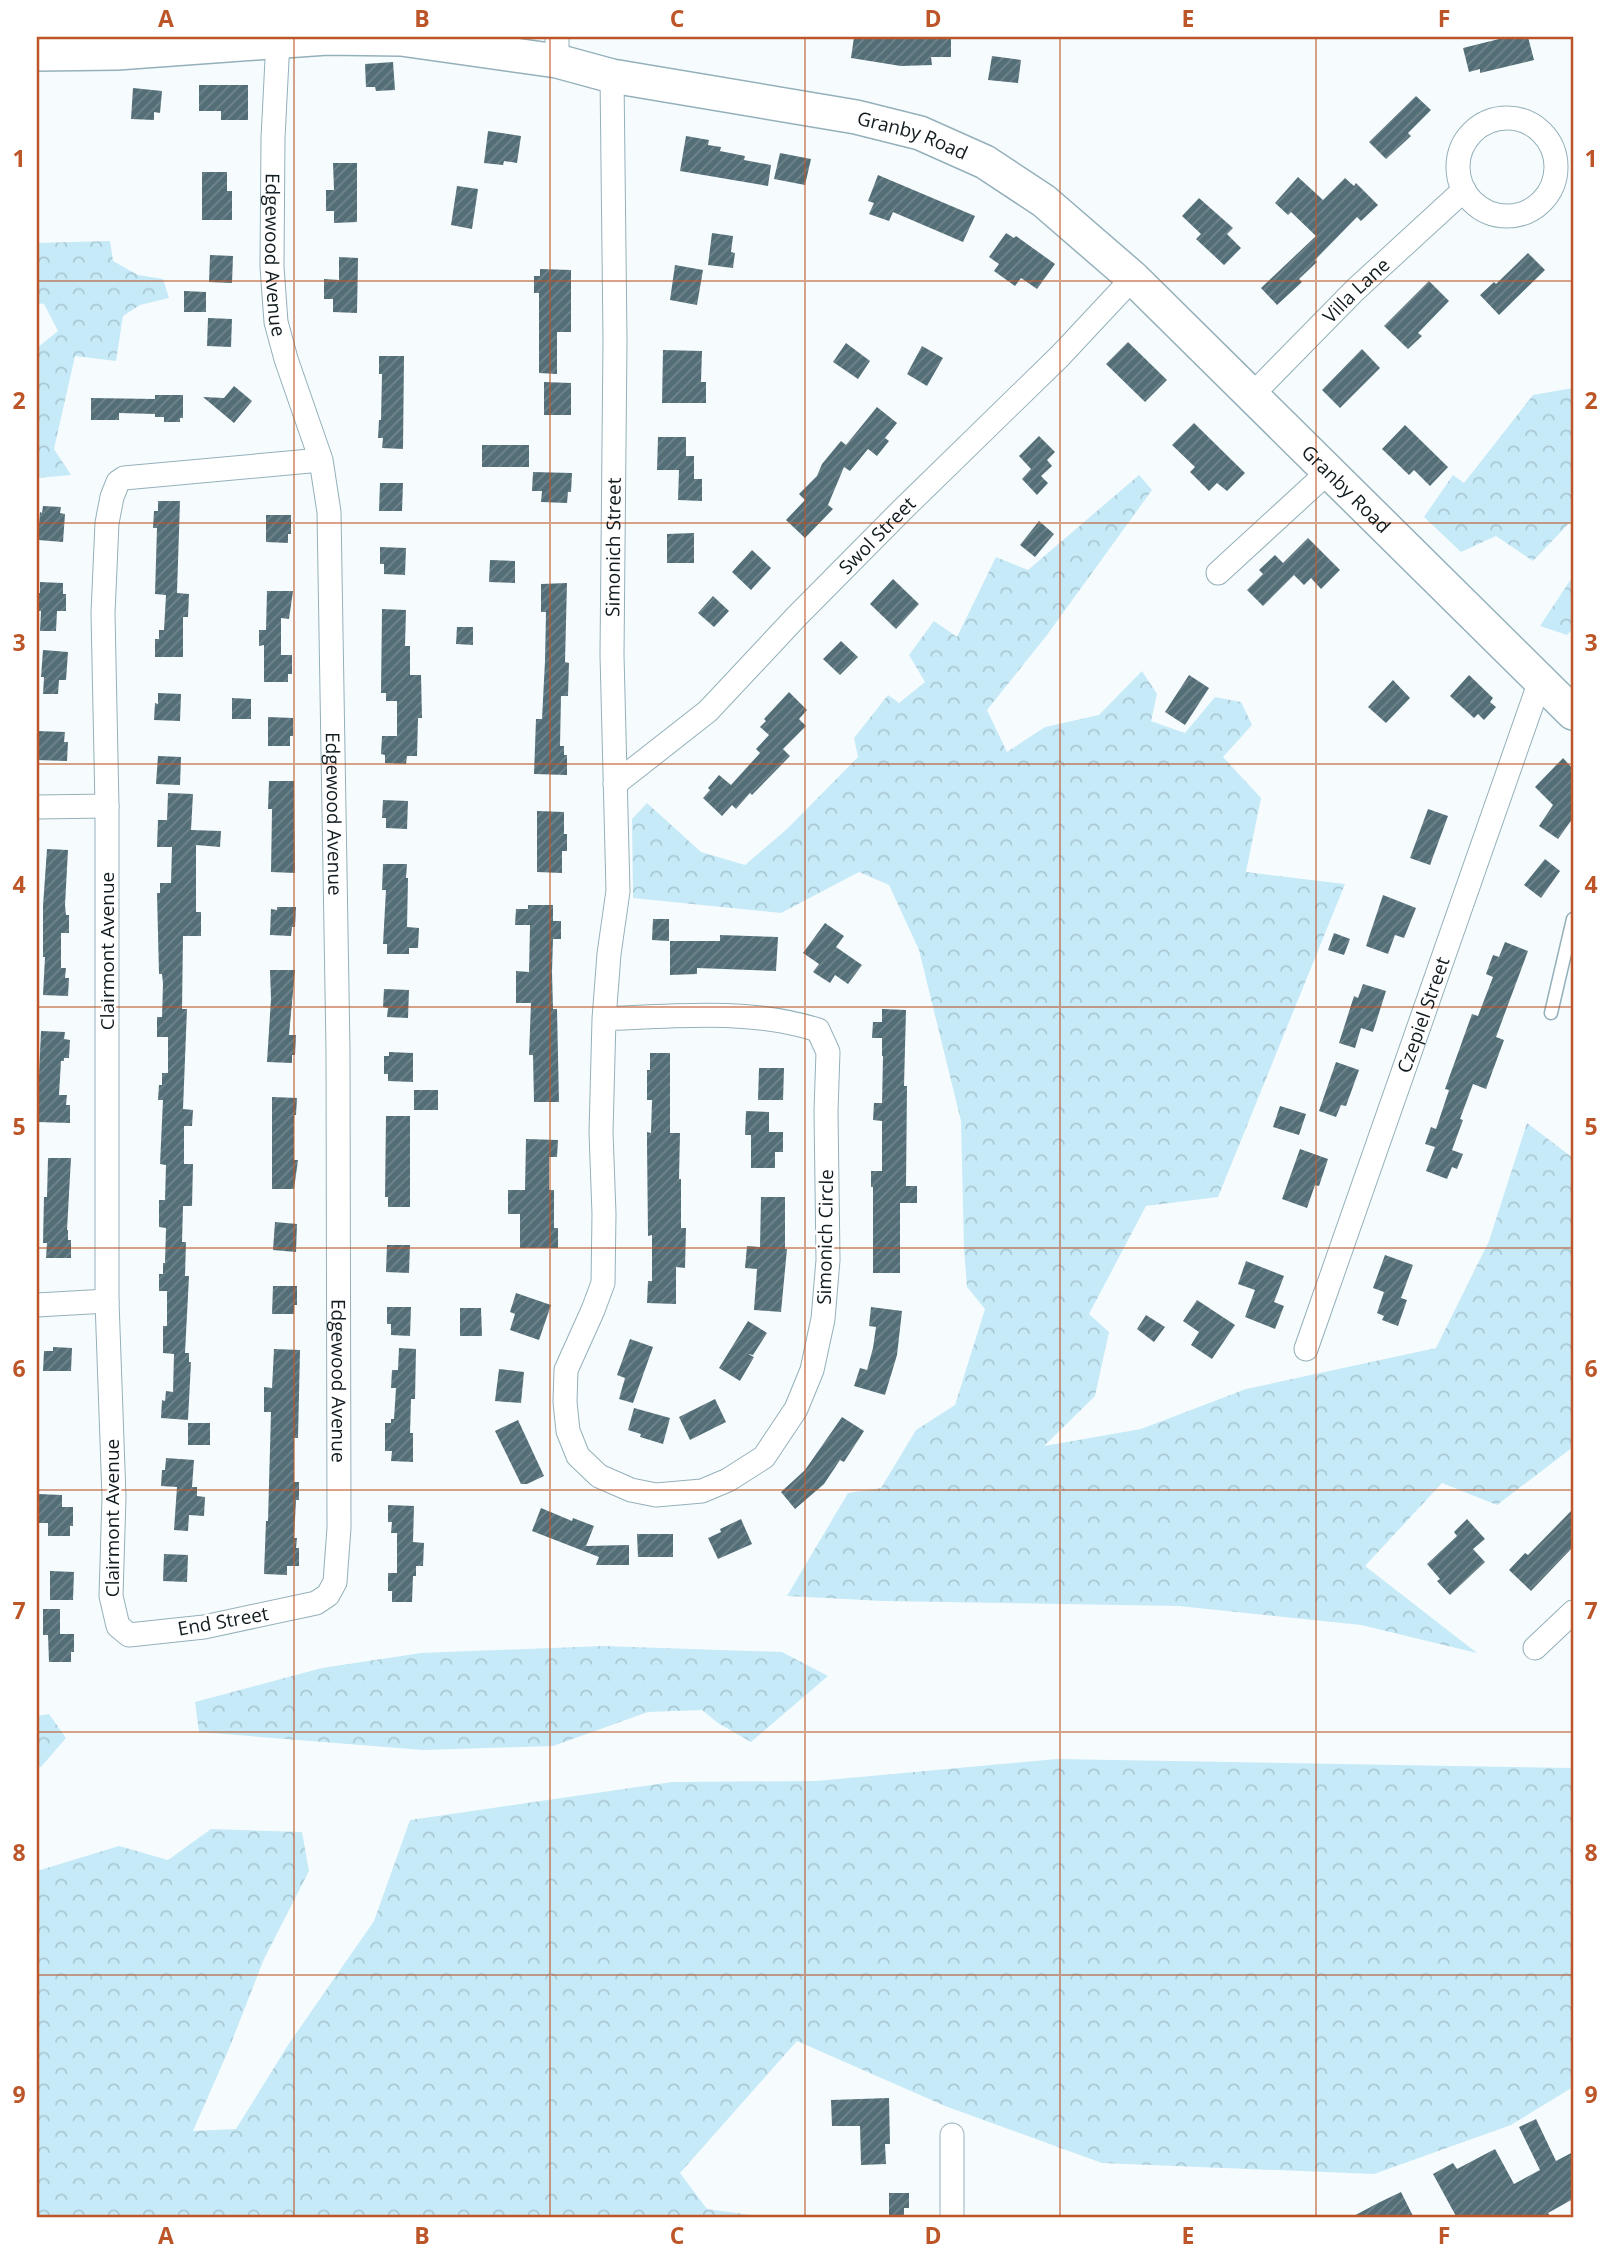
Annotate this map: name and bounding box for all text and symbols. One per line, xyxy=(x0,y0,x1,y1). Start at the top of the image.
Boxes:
text: A xyxy=(158,2,174,34)
text: B xyxy=(414,2,430,34)
text: C xyxy=(670,2,684,34)
text: D xyxy=(924,2,942,34)
text: E xyxy=(1182,2,1194,34)
text: F xyxy=(1438,2,1450,34)
street label: Granby Road xyxy=(855,105,972,166)
text: 1 xyxy=(12,142,26,174)
text: 1 xyxy=(1584,142,1598,174)
street label: Edgewood Avenue xyxy=(259,173,292,339)
street label: Villa Lane xyxy=(1317,252,1395,329)
text: 2 xyxy=(12,384,26,416)
text: 2 xyxy=(1584,384,1598,416)
street label: Granby Road xyxy=(1296,439,1396,539)
street label: Simonich Street xyxy=(599,477,627,617)
street label: Swol Street xyxy=(833,491,921,580)
text: 3 xyxy=(12,626,26,658)
text: 3 xyxy=(1584,626,1598,658)
street label: Edgewood Avenue xyxy=(320,732,348,896)
text: 4 xyxy=(12,868,26,900)
text: 4 xyxy=(1584,868,1598,900)
street label: Clairmont Avenue xyxy=(94,872,120,1030)
street label: Czepiel Street xyxy=(1391,953,1455,1077)
text: 5 xyxy=(12,1110,26,1142)
text: 5 xyxy=(1584,1110,1598,1142)
street label: Simonich Circle xyxy=(811,1169,839,1305)
street label: Edgewood Avenue xyxy=(326,1299,352,1463)
text: 6 xyxy=(12,1352,26,1384)
text: 6 xyxy=(1584,1352,1598,1384)
street label: Clairmont Avenue xyxy=(99,1439,125,1597)
text: 7 xyxy=(12,1594,26,1626)
text: 7 xyxy=(1584,1594,1598,1626)
street label: End Street xyxy=(176,1600,271,1642)
text: 8 xyxy=(12,1836,26,1868)
text: 8 xyxy=(1584,1836,1598,1868)
text: 9 xyxy=(12,2078,26,2110)
text: 9 xyxy=(1584,2078,1598,2110)
text: A xyxy=(158,2219,174,2251)
text: B xyxy=(414,2219,430,2251)
text: C xyxy=(670,2219,684,2251)
text: D xyxy=(924,2219,942,2251)
text: E xyxy=(1182,2219,1194,2251)
text: F xyxy=(1438,2219,1450,2251)

